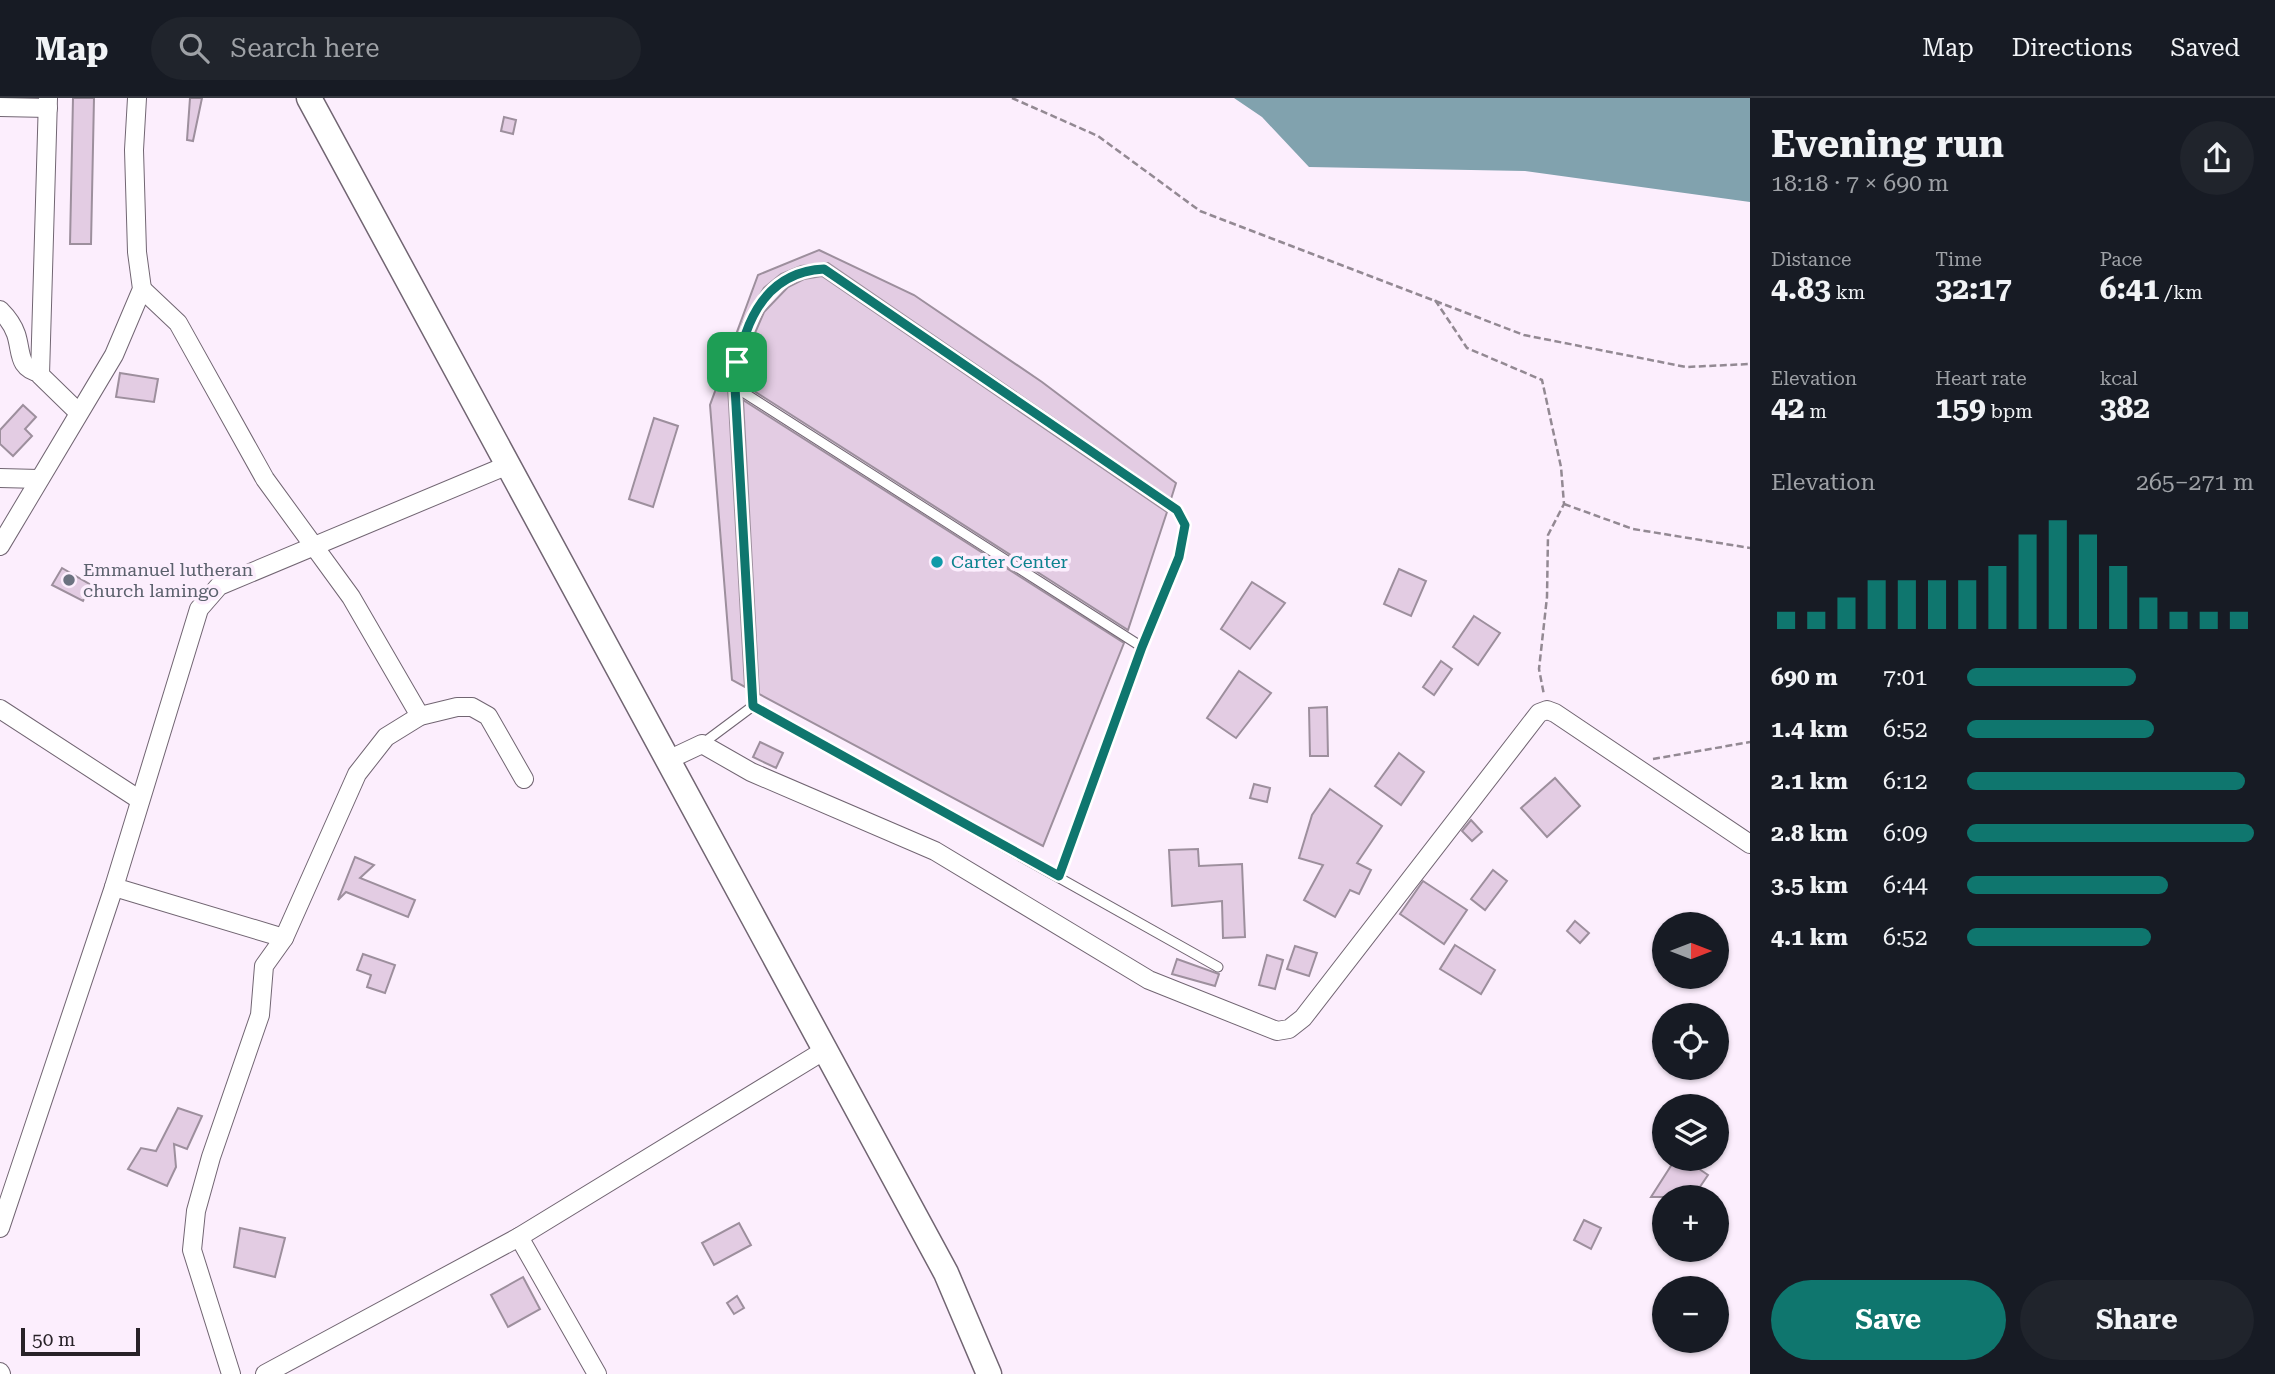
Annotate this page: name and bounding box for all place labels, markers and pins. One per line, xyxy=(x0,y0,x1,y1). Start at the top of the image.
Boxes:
pin xyxy=(707,332,767,392)
place label: Carter Center xyxy=(951,551,1068,572)
marker: Carter Center xyxy=(929,554,945,570)
place label: Emmanuel lutheran church lamingo xyxy=(83,559,254,601)
marker: Emmanuel lutheran church lamingo xyxy=(61,572,77,588)

